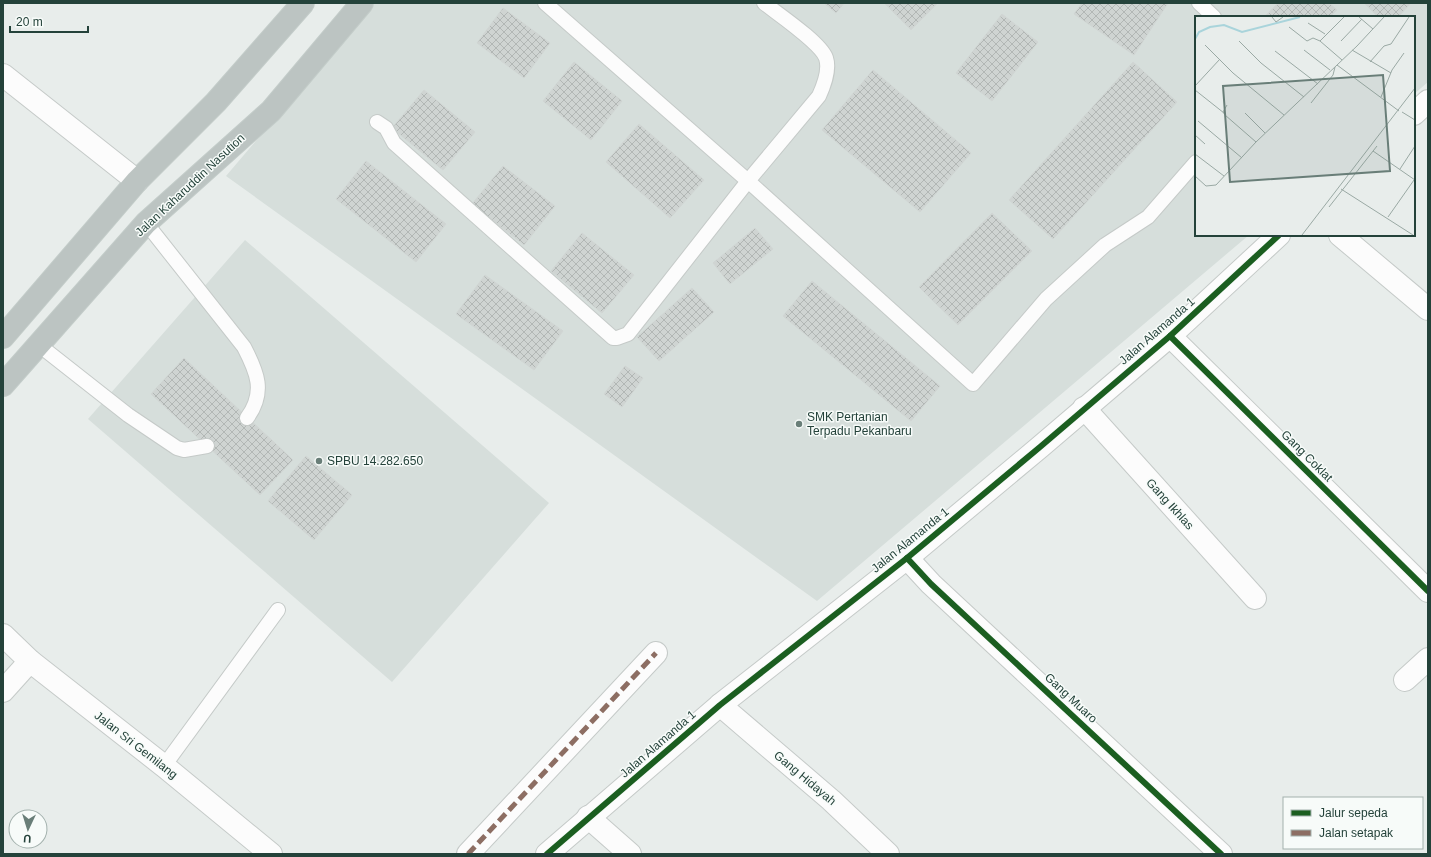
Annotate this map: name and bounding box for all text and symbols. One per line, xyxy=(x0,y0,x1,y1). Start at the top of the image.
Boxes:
scale bar xyxy=(10,8,88,34)
text: 20 m xyxy=(16,15,43,29)
inset map xyxy=(1195,16,1415,236)
street label: Jalan Kaharuddin Nasution xyxy=(133,131,247,239)
street label: Jalan Alamanda 1 xyxy=(1116,294,1198,368)
place label: SMK Pertanian Terpadu Pekanbaru xyxy=(807,410,912,438)
marker: SMK Pertanian Terpadu Pekanbaru xyxy=(794,419,804,429)
street label: Gang Coklat xyxy=(1278,427,1336,485)
place label: SPBU 14.282.650 xyxy=(327,454,423,468)
marker: SPBU 14.282.650 xyxy=(314,456,324,466)
street label: Gang Ikhlas xyxy=(1143,476,1197,532)
street label: Jalan Alamanda 1 xyxy=(869,504,952,575)
street label: Gang Muaro xyxy=(1042,670,1100,726)
street label: Jalan Alamanda 1 xyxy=(617,707,699,781)
street label: Jalan Sri Gemilang xyxy=(92,708,180,782)
street label: Gang Hidayah xyxy=(771,748,839,808)
legend xyxy=(1283,797,1423,849)
text: Jalur sepeda xyxy=(1319,806,1388,820)
north arrow xyxy=(8,809,48,849)
text: Jalan setapak xyxy=(1319,826,1394,840)
text: U xyxy=(23,833,32,845)

